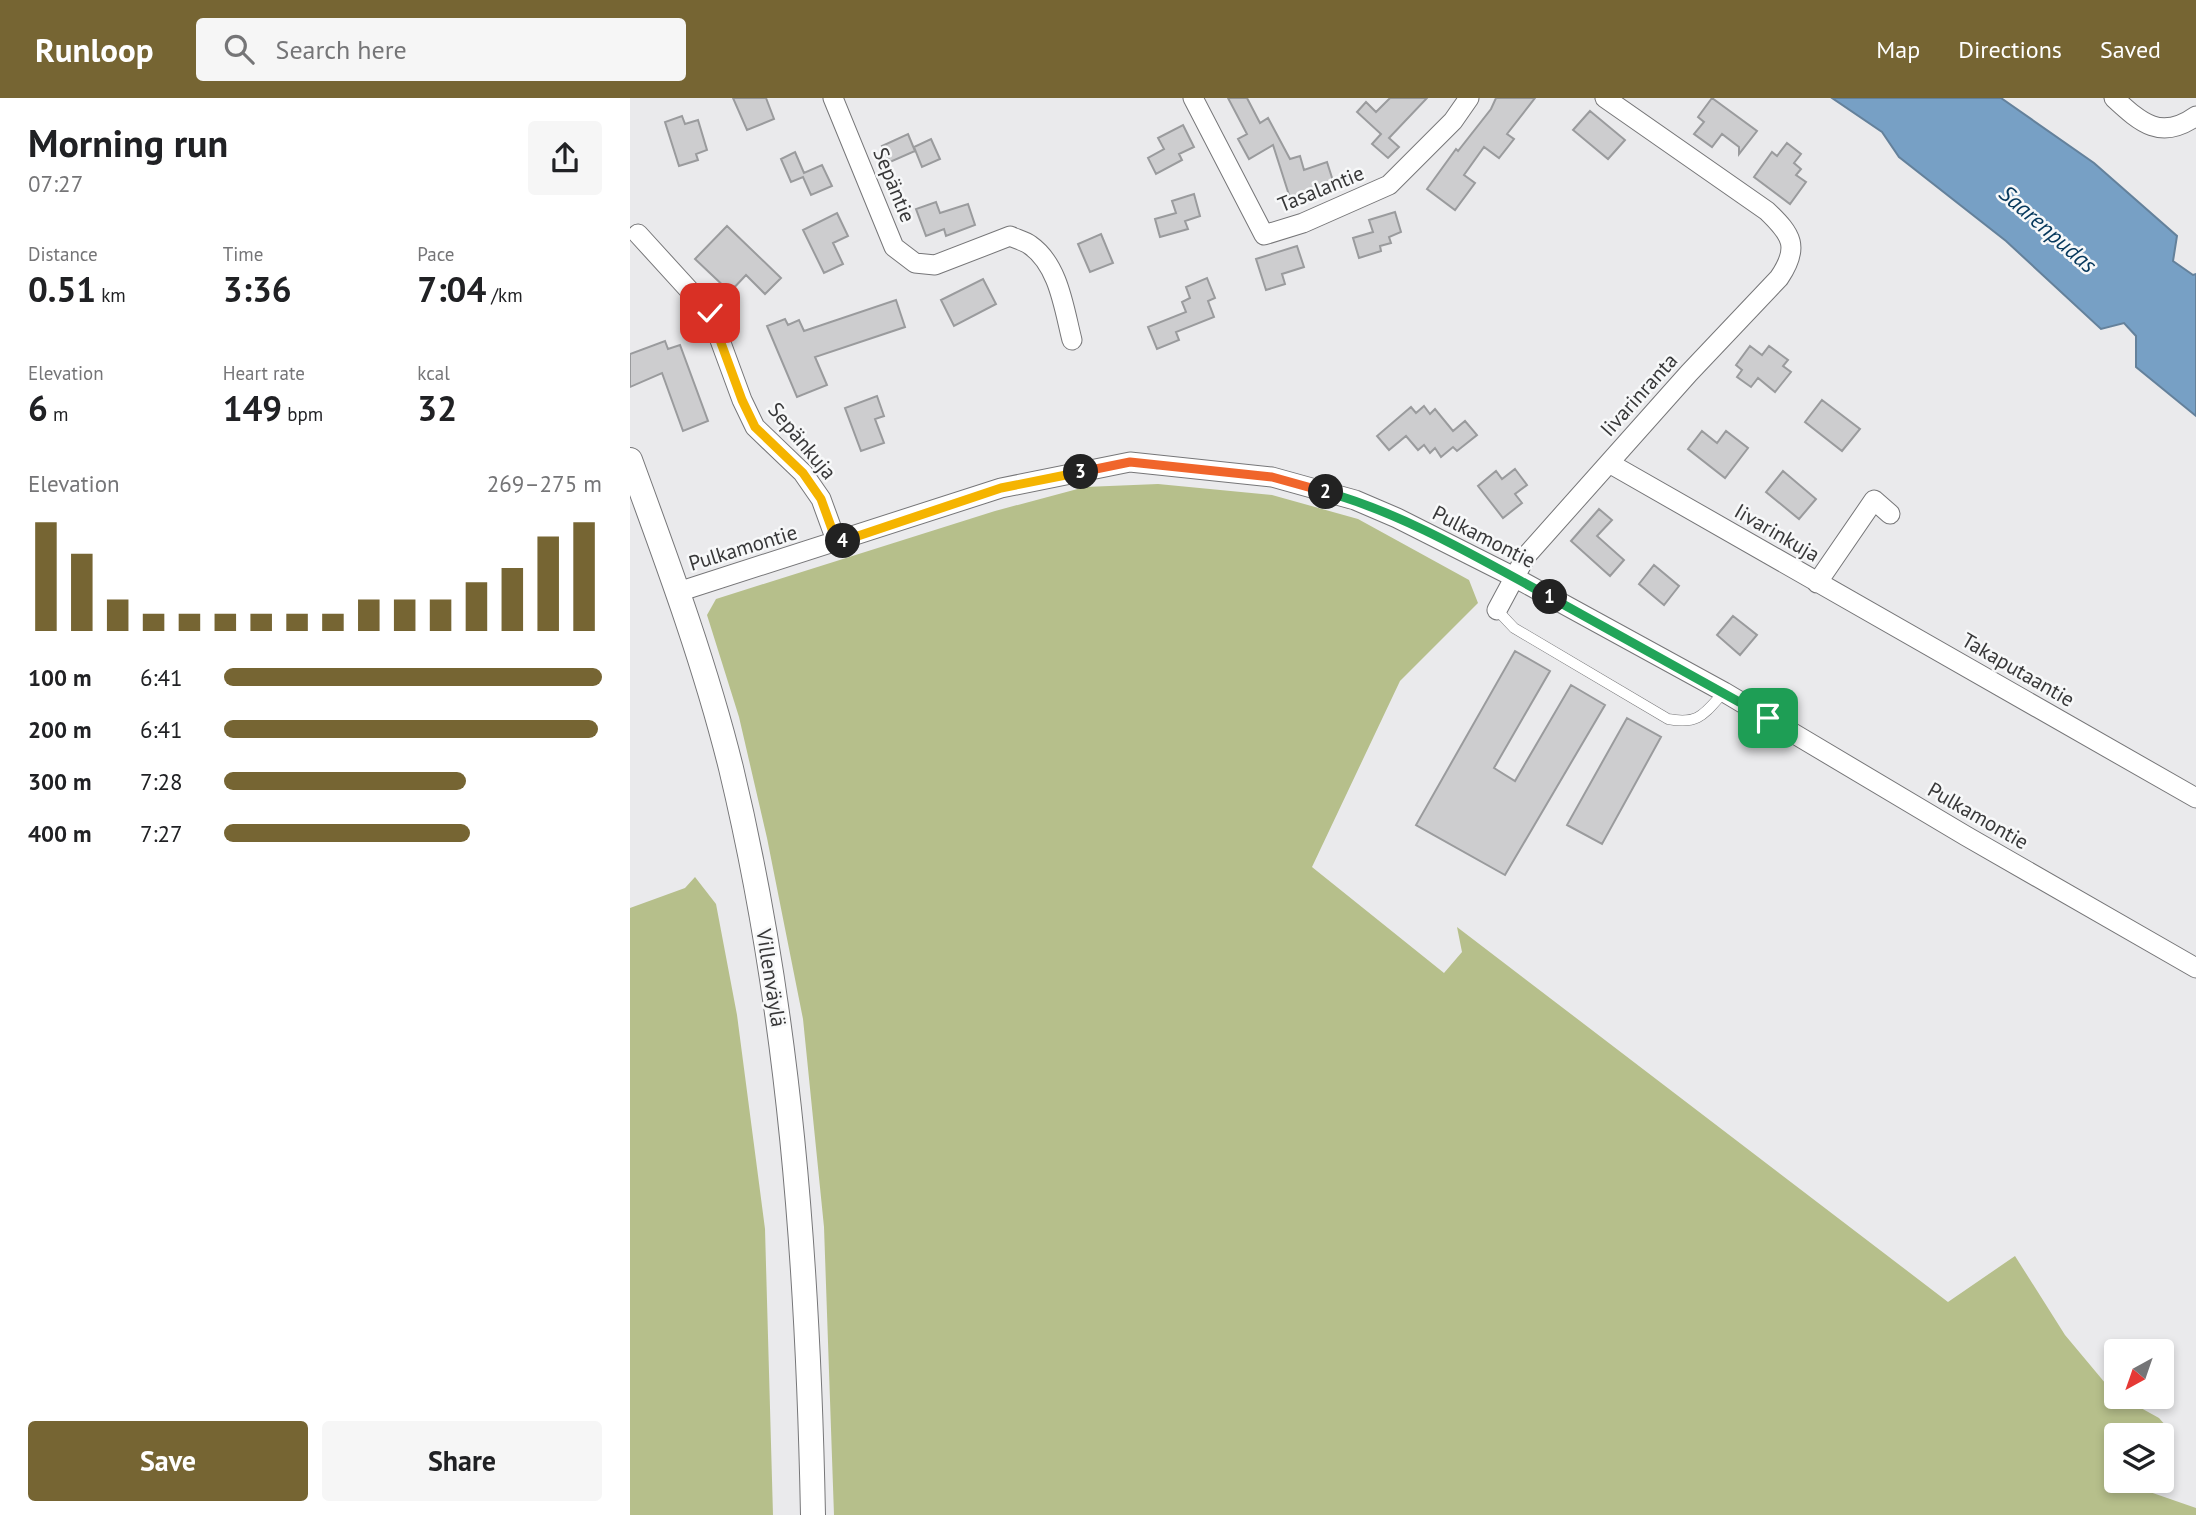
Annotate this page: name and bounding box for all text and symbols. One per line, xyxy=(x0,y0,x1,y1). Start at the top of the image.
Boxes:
search box xyxy=(196,18,686,81)
text: Runloop xyxy=(35,28,154,71)
icon: search xyxy=(220,30,258,68)
text: Search here xyxy=(276,33,407,66)
text: Map xyxy=(1876,34,1920,65)
text: Directions xyxy=(1958,34,2062,65)
text: Saved xyxy=(2100,34,2161,65)
text: Morning run xyxy=(28,118,228,167)
button: share xyxy=(528,121,602,195)
street label: Sepäntie xyxy=(867,143,922,226)
street label: Tasalantie xyxy=(1274,159,1368,218)
text: 07:27 xyxy=(28,169,83,198)
water label: Saarenpudas xyxy=(1994,178,2104,279)
text: Distance xyxy=(28,242,98,266)
text: Time xyxy=(223,242,263,266)
text: Pace xyxy=(417,242,455,266)
text: 0.51 xyxy=(28,266,96,312)
text: 3:36 xyxy=(223,266,292,312)
text: 7:04 xyxy=(417,266,486,312)
text: km xyxy=(96,283,126,307)
text: /km xyxy=(486,283,523,307)
pin xyxy=(680,283,740,343)
icon: check xyxy=(691,294,729,332)
street label: Iivarinranta xyxy=(1594,347,1683,442)
text: Elevation xyxy=(28,361,104,385)
text: Heart rate xyxy=(223,361,305,385)
text: kcal xyxy=(417,361,450,385)
text: 6 xyxy=(28,385,48,431)
text: 149 xyxy=(223,385,282,431)
text: 32 xyxy=(417,385,457,431)
street label: Sepänkuja xyxy=(762,397,842,485)
text: m xyxy=(48,402,68,426)
text: bpm xyxy=(282,402,323,426)
pin: 3 xyxy=(1064,454,1098,490)
text: 3 xyxy=(1075,459,1086,483)
text: Elevation xyxy=(28,469,120,498)
text: 269–275 m xyxy=(487,469,602,498)
pin: 2 xyxy=(1308,474,1344,510)
text: 2 xyxy=(1320,479,1331,503)
street label: Iivarinkuja xyxy=(1730,497,1825,568)
street label: Pulkamontie xyxy=(1428,499,1540,574)
street label: Pulkamontie xyxy=(685,518,800,577)
pin: 4 xyxy=(826,524,860,558)
text: 4 xyxy=(837,528,848,552)
pin: 1 xyxy=(1532,580,1567,614)
text: 1 xyxy=(1544,584,1555,608)
street label: Takaputaantie xyxy=(1957,626,2080,713)
text: 100 m xyxy=(28,663,91,692)
text: 6:41 xyxy=(140,663,183,692)
pin xyxy=(1738,688,1798,748)
icon: arrive xyxy=(1749,699,1787,737)
text: 200 m xyxy=(28,715,91,744)
text: 6:41 xyxy=(140,715,183,744)
text: 300 m xyxy=(28,767,91,796)
text: 7:28 xyxy=(140,767,183,796)
street label: Pulkamontie xyxy=(1923,776,2034,855)
text: 400 m xyxy=(28,819,91,848)
text: 7:27 xyxy=(140,819,183,848)
street label: Villenväylä xyxy=(750,926,793,1029)
north arrow xyxy=(2104,1339,2174,1409)
map controls xyxy=(2104,1339,2174,1493)
button: Save xyxy=(28,1421,308,1501)
button: Share xyxy=(322,1421,602,1501)
button: layers xyxy=(2104,1423,2174,1493)

